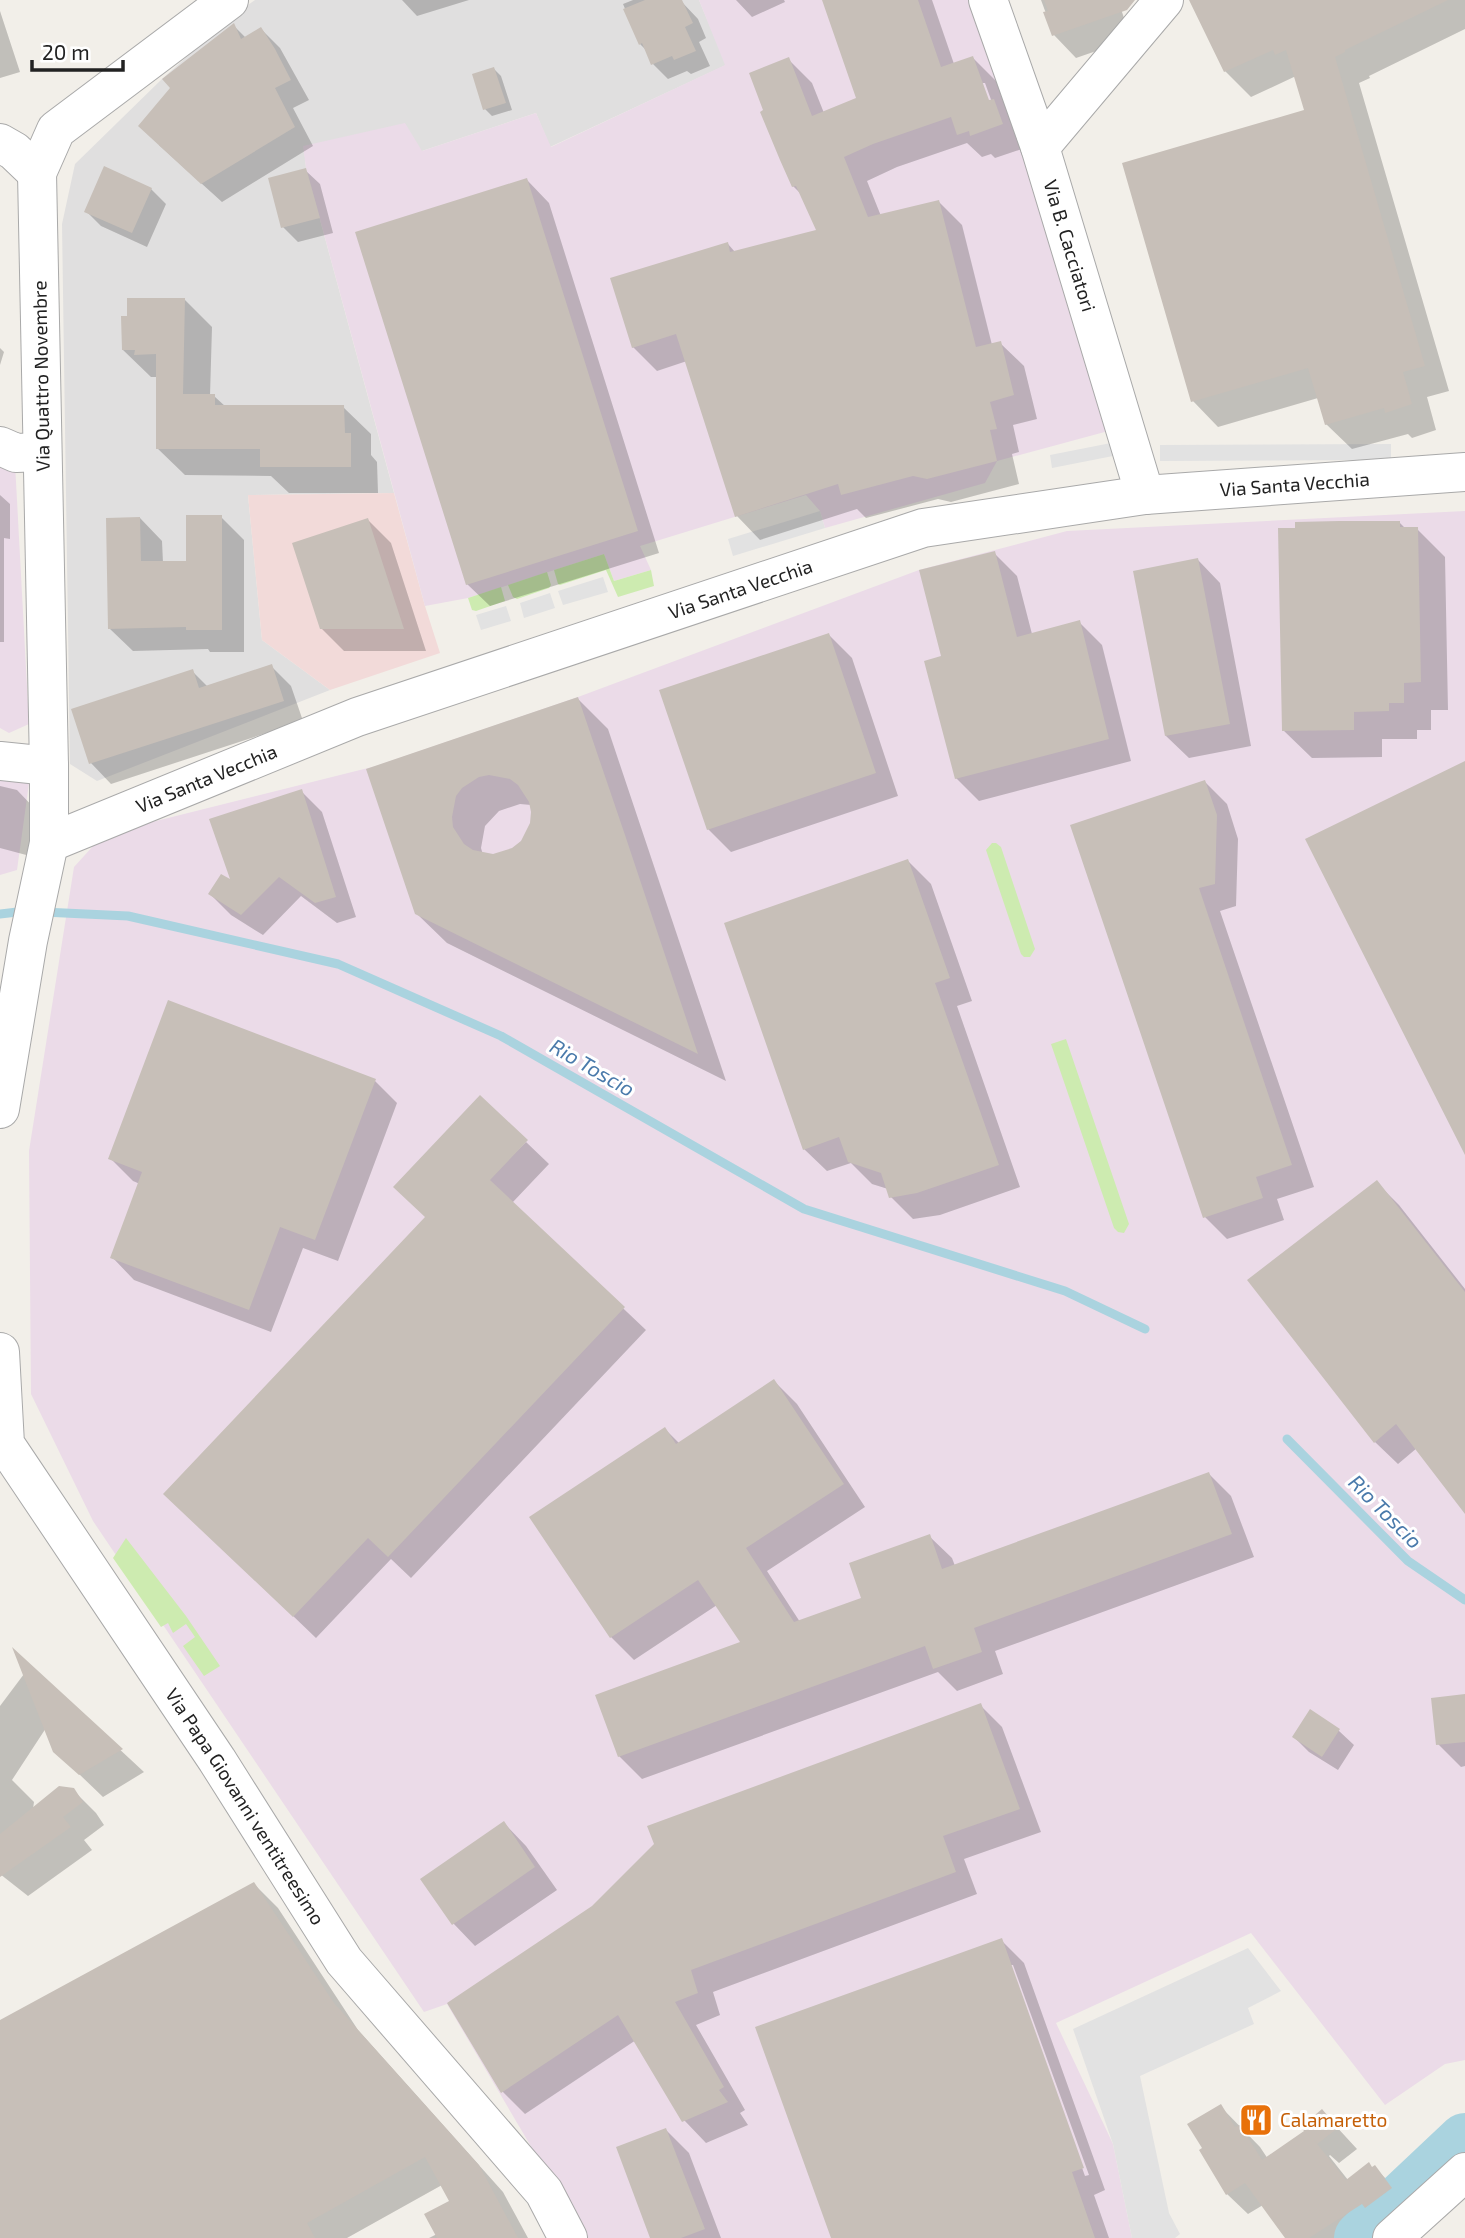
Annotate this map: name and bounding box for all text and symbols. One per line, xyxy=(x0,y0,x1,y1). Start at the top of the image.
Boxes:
scale bar xyxy=(32,28,122,72)
text: 20 m xyxy=(42,39,90,64)
street label: Via B. Cacciatori xyxy=(1040,177,1101,314)
street label: Via Quattro Novembre xyxy=(27,280,54,472)
street label: Via Santa Vecchia xyxy=(1219,467,1370,501)
street label: Via Santa Vecchia xyxy=(665,554,815,623)
street label: Via Santa Vecchia xyxy=(132,739,280,817)
water label: Rio Toscio xyxy=(546,1032,640,1101)
water label: Rio Toscio xyxy=(1344,1469,1428,1553)
street label: Via Papa Giovanni ventitreesimo xyxy=(161,1684,330,1929)
restaurant icon: Calamaretto xyxy=(1237,2101,1275,2139)
place label: Calamaretto xyxy=(1280,2108,1387,2131)

